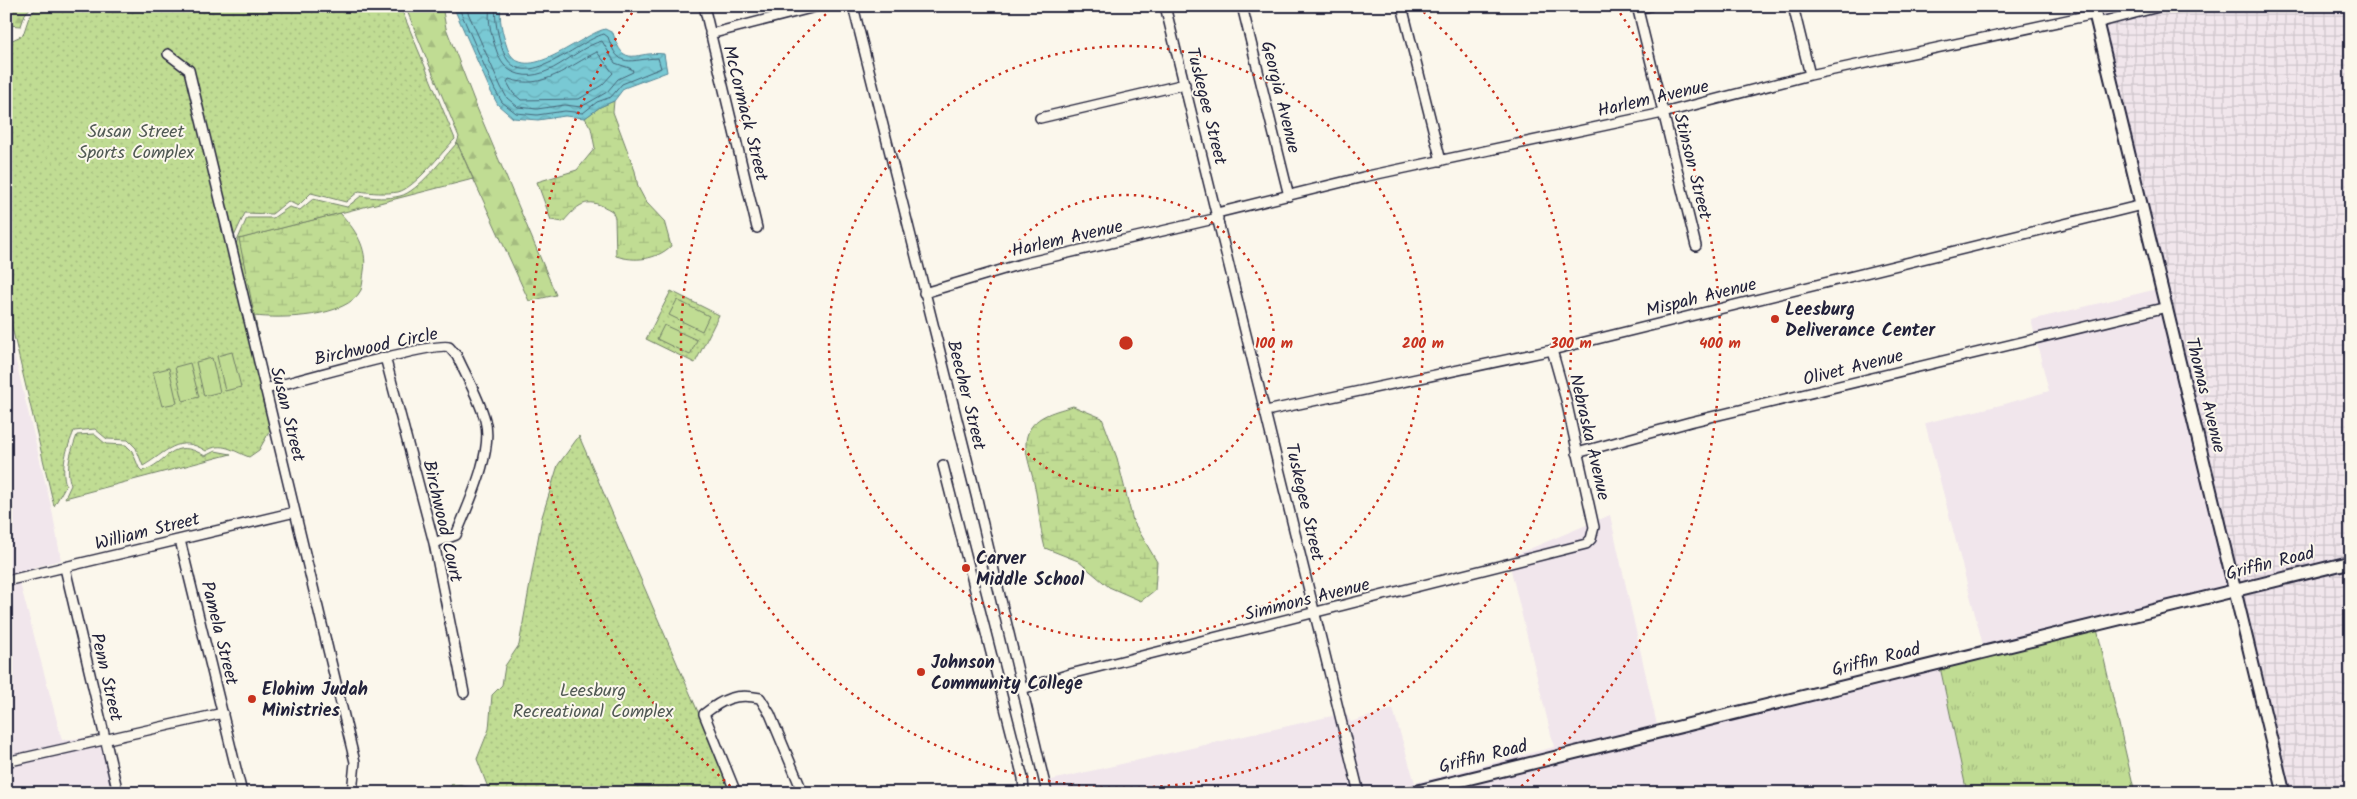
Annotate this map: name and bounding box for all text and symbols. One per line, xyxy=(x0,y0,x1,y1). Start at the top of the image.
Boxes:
street label: Georgia Avenue xyxy=(1252,38,1307,157)
street label: McCormack Street xyxy=(714,42,776,185)
street label: Tuskegee Street xyxy=(1177,45,1234,169)
street label: Harlem Avenue xyxy=(1595,73,1712,126)
street label: Stinson Street xyxy=(1664,110,1719,224)
park label: Susan Street Sports Complex xyxy=(78,118,194,168)
street label: Harlem Avenue xyxy=(1009,213,1126,266)
street label: Mispah Avenue xyxy=(1643,271,1760,326)
place label: Leesburg Deliverance Center xyxy=(1785,296,1937,346)
marker: Leesburg Deliverance Center xyxy=(1769,313,1781,325)
street label: Birchwood Circle xyxy=(312,320,441,375)
text: 100 m xyxy=(1255,332,1293,356)
text: 200 m xyxy=(1402,332,1444,356)
text: 300 m xyxy=(1549,332,1592,356)
text: 400 m xyxy=(1699,332,1741,356)
centre of rings xyxy=(1117,334,1135,352)
street label: Thomas Avenue xyxy=(2176,335,2233,456)
street label: Beecher Street xyxy=(938,337,993,454)
street label: Olivet Avenue xyxy=(1800,342,1907,395)
street label: Susan Street xyxy=(261,364,313,466)
street label: Nebraska Avenue xyxy=(1560,371,1617,503)
street label: Tuskegee Street xyxy=(1276,441,1331,565)
street label: Birchwood Court xyxy=(413,457,470,586)
street label: William Street xyxy=(92,505,204,559)
street label: Griffin Road xyxy=(2223,539,2319,589)
place label: Carver Middle School xyxy=(976,545,1084,595)
marker: Carver Middle School xyxy=(960,562,972,574)
street label: Simmons Avenue xyxy=(1242,571,1373,630)
street label: Pamela Street xyxy=(192,578,246,689)
street label: Penn Street xyxy=(81,630,130,725)
street label: Griffin Road xyxy=(1829,635,1925,685)
place label: Johnson Community College xyxy=(931,649,1083,699)
marker: Johnson Community College xyxy=(915,666,927,678)
place label: Elohim Judah Ministries xyxy=(262,676,368,726)
park label: Leesburg Recreational Complex xyxy=(513,677,673,727)
marker: Elohim Judah Ministries xyxy=(246,693,258,705)
street label: Griffin Road xyxy=(1436,732,1532,782)

